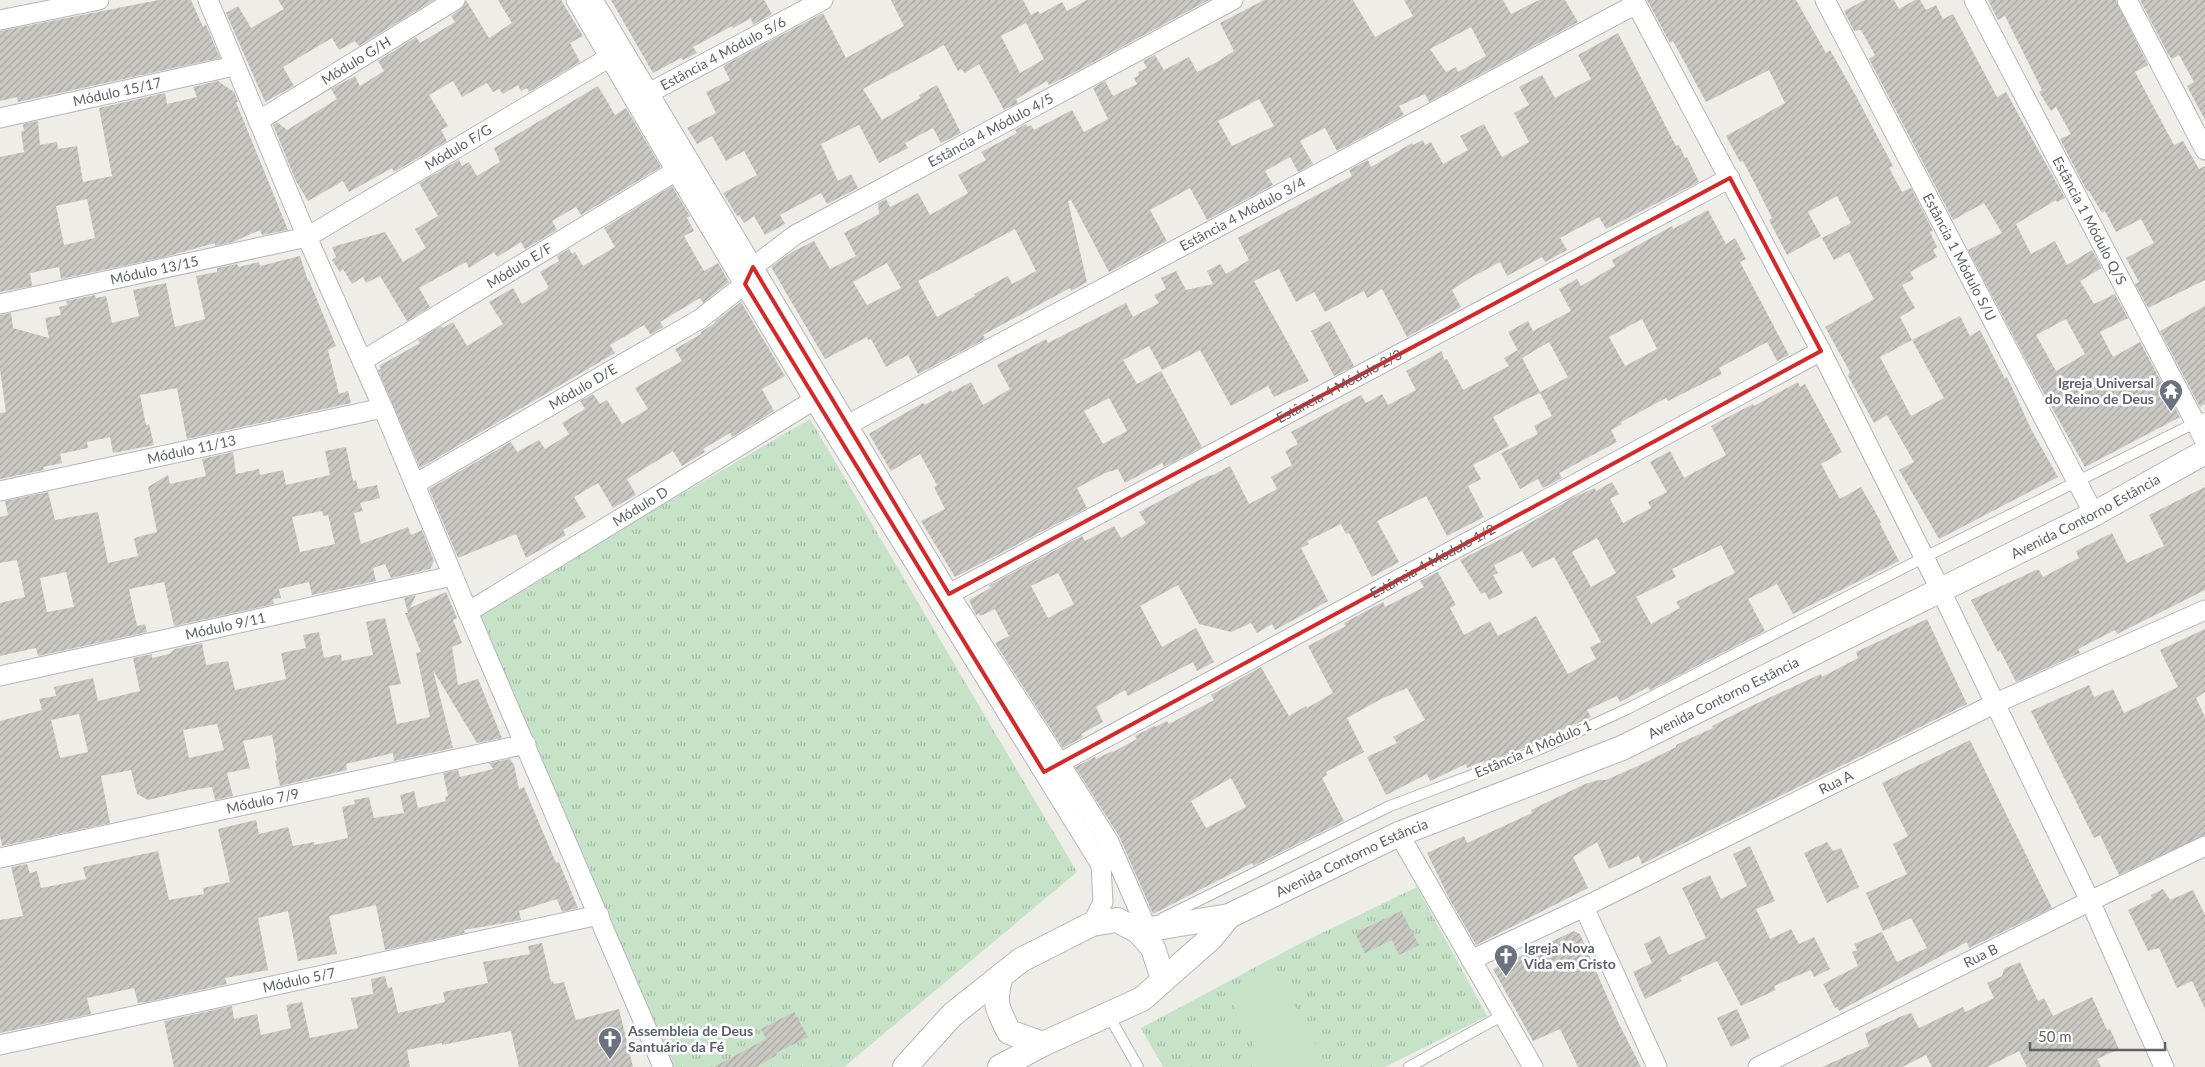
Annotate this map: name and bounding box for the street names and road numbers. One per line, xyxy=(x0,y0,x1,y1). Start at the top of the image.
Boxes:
street label: Estância 4 Módulo 5/6 xyxy=(657,12,789,93)
street label: Módulo G/H xyxy=(318,33,394,88)
street label: Módulo 15/17 xyxy=(71,73,163,110)
street label: Estância 4 Módulo 4/5 xyxy=(925,89,1056,170)
street label: Módulo F/G xyxy=(421,120,494,173)
street label: Estância 1 Módulo Q/S xyxy=(2049,153,2131,287)
street label: Estância 4 Módulo 3/4 xyxy=(1176,173,1308,254)
street label: Estância 1 Módulo S/U xyxy=(1920,190,2000,323)
street label: Módulo E/F xyxy=(483,239,555,292)
street label: Módulo 13/15 xyxy=(108,252,200,288)
street label: Estância 4 Módulo 2/3 xyxy=(1273,345,1405,426)
street label: Módulo D/E xyxy=(545,360,620,413)
street label: Módulo 11/13 xyxy=(146,431,237,467)
street label: Avenida Contorno Estância xyxy=(2008,470,2163,562)
street label: Módulo D xyxy=(609,483,671,529)
street label: Estância 4 Módulo 1/2 xyxy=(1367,520,1498,601)
street label: Módulo 9/11 xyxy=(184,608,267,643)
street label: Avenida Contorno Estância xyxy=(1645,653,1801,742)
street label: Estância 4 Módulo 1 xyxy=(1472,716,1594,781)
street label: Rua A xyxy=(1816,766,1856,797)
street label: Módulo 7/9 xyxy=(225,784,301,817)
street label: Avenida Contorno Estância xyxy=(1273,815,1430,900)
street label: Rua B xyxy=(1961,940,2000,971)
street label: Módulo 5/7 xyxy=(261,963,337,996)

